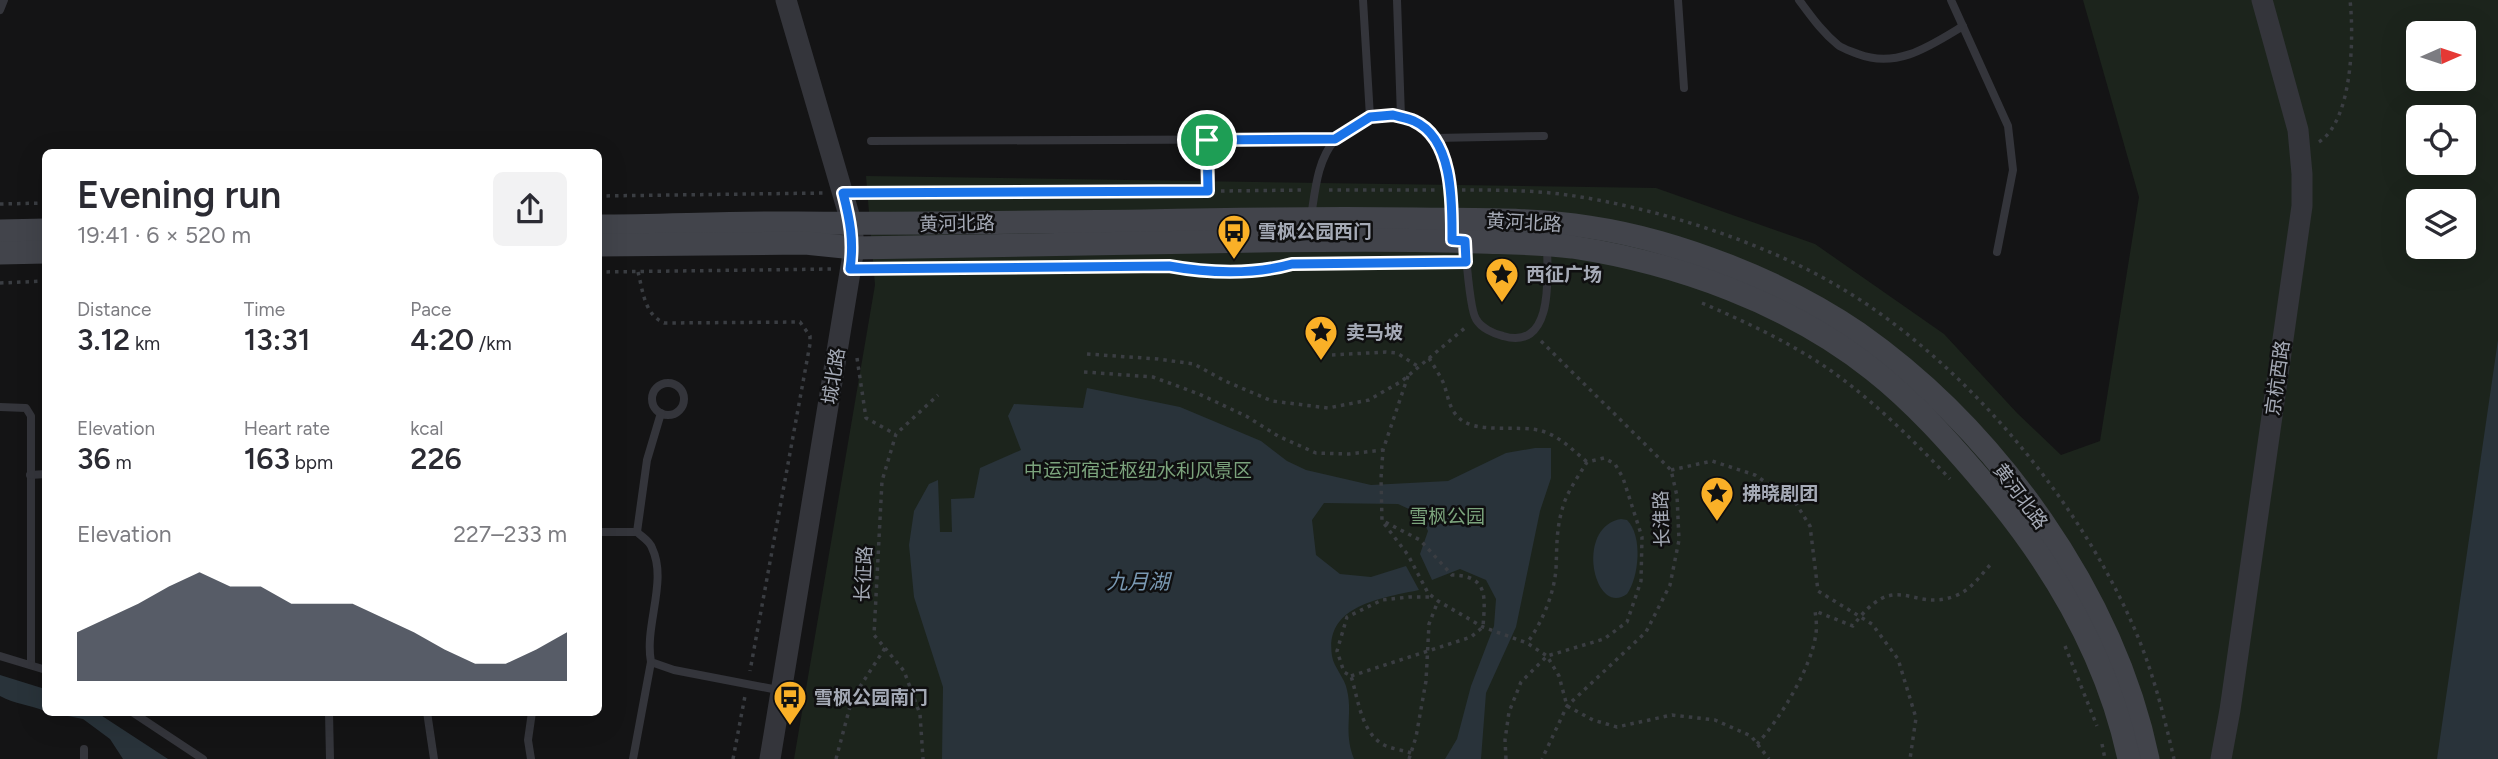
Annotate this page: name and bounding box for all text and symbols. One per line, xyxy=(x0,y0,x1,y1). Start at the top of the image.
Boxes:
north arrow xyxy=(2406,21,2476,91)
map controls xyxy=(2406,21,2476,259)
button: locate xyxy=(2406,105,2476,175)
pin xyxy=(1177,110,1237,170)
icon: arrive xyxy=(1188,121,1226,159)
text: Evening run xyxy=(77,172,281,218)
button: share xyxy=(493,172,567,246)
button: layers xyxy=(2406,189,2476,259)
street label: 黄河北路 xyxy=(1485,209,1563,236)
street label: 黄河北路 xyxy=(919,211,995,236)
bus stop icon: 雪枫公园西门 xyxy=(1215,212,1253,261)
place label: 雪枫公园西门 xyxy=(1258,220,1372,243)
text: 19:41 · 6 × 520 m xyxy=(77,221,251,249)
place icon: 西征广场 xyxy=(1483,255,1521,304)
place label: 西征广场 xyxy=(1526,263,1602,286)
text: Distance xyxy=(77,298,151,321)
text: Time xyxy=(244,298,285,321)
text: Pace xyxy=(410,298,451,321)
place icon: 卖马坡 xyxy=(1302,313,1340,362)
text: 3.12 xyxy=(77,321,130,358)
text: 13:31 xyxy=(244,321,310,358)
text: 4:20 xyxy=(410,321,474,358)
place label: 卖马坡 xyxy=(1346,321,1403,344)
text: km xyxy=(130,332,160,355)
text: /km xyxy=(474,332,512,355)
street label: 京杭西路 xyxy=(2261,339,2294,417)
street label: 城北路 xyxy=(818,346,849,406)
text: Elevation xyxy=(77,417,155,440)
text: Heart rate xyxy=(244,417,330,440)
text: kcal xyxy=(410,417,444,440)
text: 36 xyxy=(77,440,111,477)
text: 163 xyxy=(244,440,290,477)
text: 226 xyxy=(410,440,462,477)
text: m xyxy=(111,451,132,474)
text: bpm xyxy=(290,451,333,474)
park label: 中运河宿迁枢纽水利风景区 xyxy=(1024,459,1252,482)
street label: 黄河北路 xyxy=(1989,459,2053,534)
place icon: 拂晓剧团 xyxy=(1698,474,1736,523)
place label: 拂晓剧团 xyxy=(1742,482,1818,505)
street label: 长淮路 xyxy=(1649,490,1674,548)
park label: 雪枫公园 xyxy=(1409,505,1485,528)
text: Elevation xyxy=(77,520,172,548)
text: 227–233 m xyxy=(453,520,567,548)
street label: 长征路 xyxy=(851,545,876,603)
water label: 九月湖 xyxy=(1107,569,1172,594)
bus stop icon: 雪枫公园南门 xyxy=(771,678,809,727)
place label: 雪枫公园南门 xyxy=(814,686,928,709)

